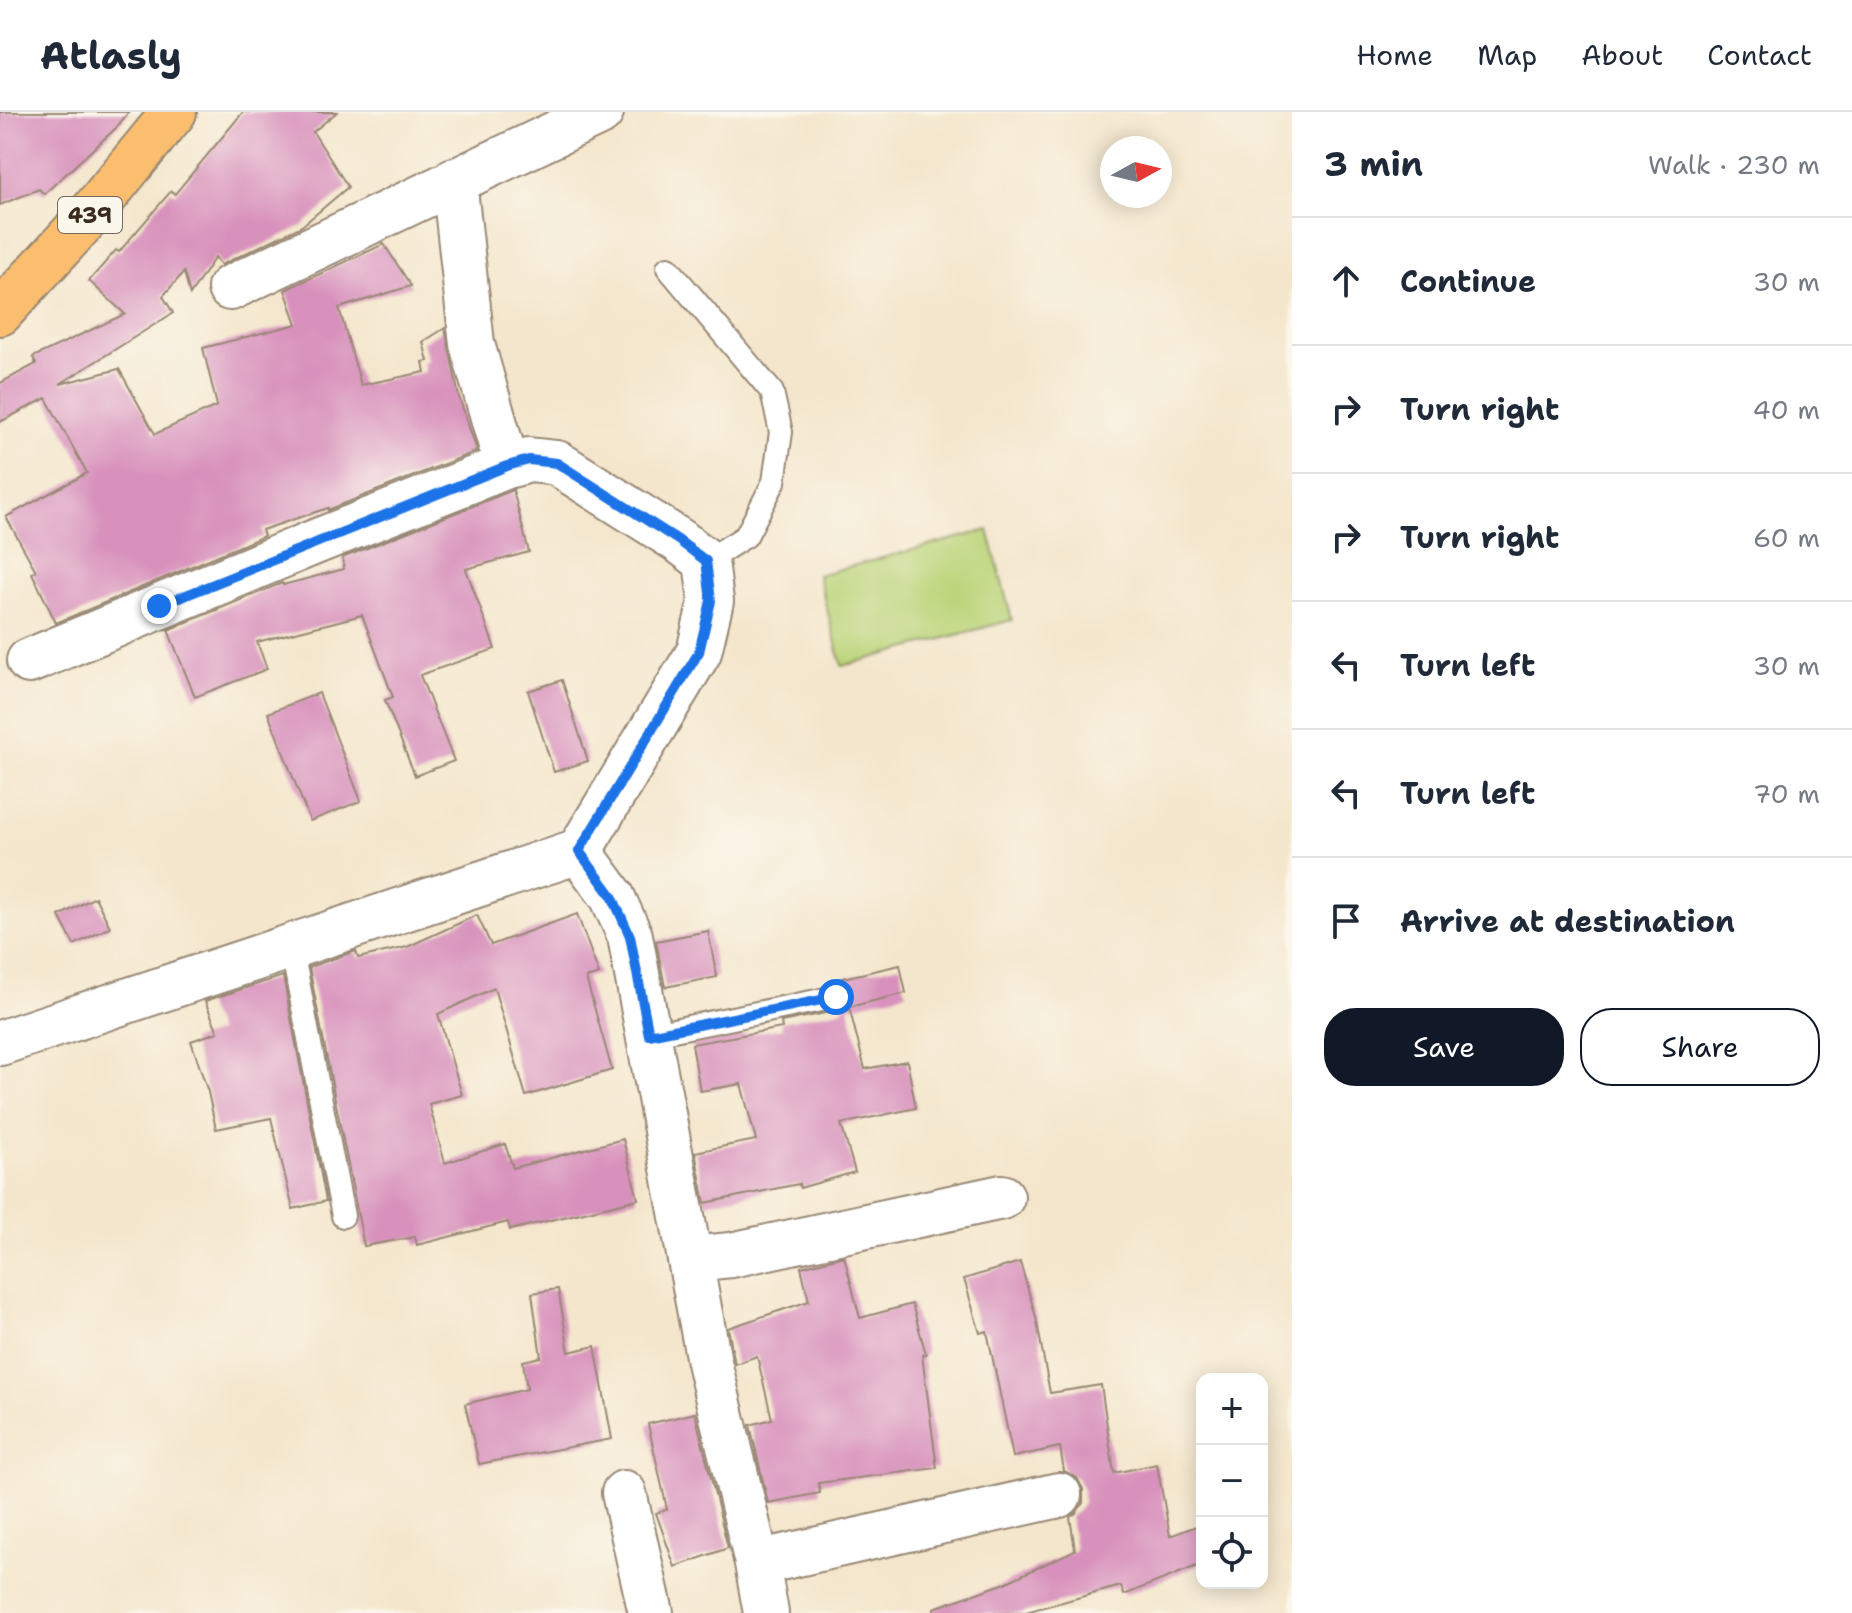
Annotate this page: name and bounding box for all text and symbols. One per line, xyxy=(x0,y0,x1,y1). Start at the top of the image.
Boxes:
text: Atlasly xyxy=(40,30,182,81)
text: Home xyxy=(1356,36,1433,74)
text: Map xyxy=(1477,36,1537,74)
text: About xyxy=(1581,36,1663,74)
text: Contact xyxy=(1707,36,1812,74)
north arrow xyxy=(1100,136,1172,208)
text: 3 min xyxy=(1324,141,1423,187)
text: Walk · 230 m xyxy=(1648,147,1820,182)
road number: 439 xyxy=(58,197,122,233)
icon: ahead xyxy=(1324,259,1368,303)
text: Continue xyxy=(1400,261,1536,302)
text: 30 m xyxy=(1753,264,1820,299)
icon: right xyxy=(1324,387,1368,431)
text: Turn right xyxy=(1400,389,1559,430)
text: 40 m xyxy=(1753,392,1820,427)
icon: right xyxy=(1324,515,1368,559)
text: Turn right xyxy=(1400,517,1559,558)
text: 60 m xyxy=(1753,520,1820,555)
route end xyxy=(141,588,177,624)
icon: left xyxy=(1324,643,1368,687)
text: Turn left xyxy=(1400,645,1535,686)
text: 30 m xyxy=(1753,648,1820,683)
icon: left xyxy=(1324,771,1368,815)
text: Turn left xyxy=(1400,773,1535,814)
text: 70 m xyxy=(1753,776,1820,811)
icon: arrive xyxy=(1324,899,1368,943)
text: Arrive at destination xyxy=(1400,901,1735,942)
route start xyxy=(818,979,854,1015)
button: Save xyxy=(1324,1008,1564,1086)
button: Share xyxy=(1580,1008,1820,1086)
map controls xyxy=(1196,1373,1268,1589)
button: + xyxy=(1196,1373,1268,1445)
button: − xyxy=(1196,1445,1268,1517)
button: locate xyxy=(1196,1517,1268,1589)

